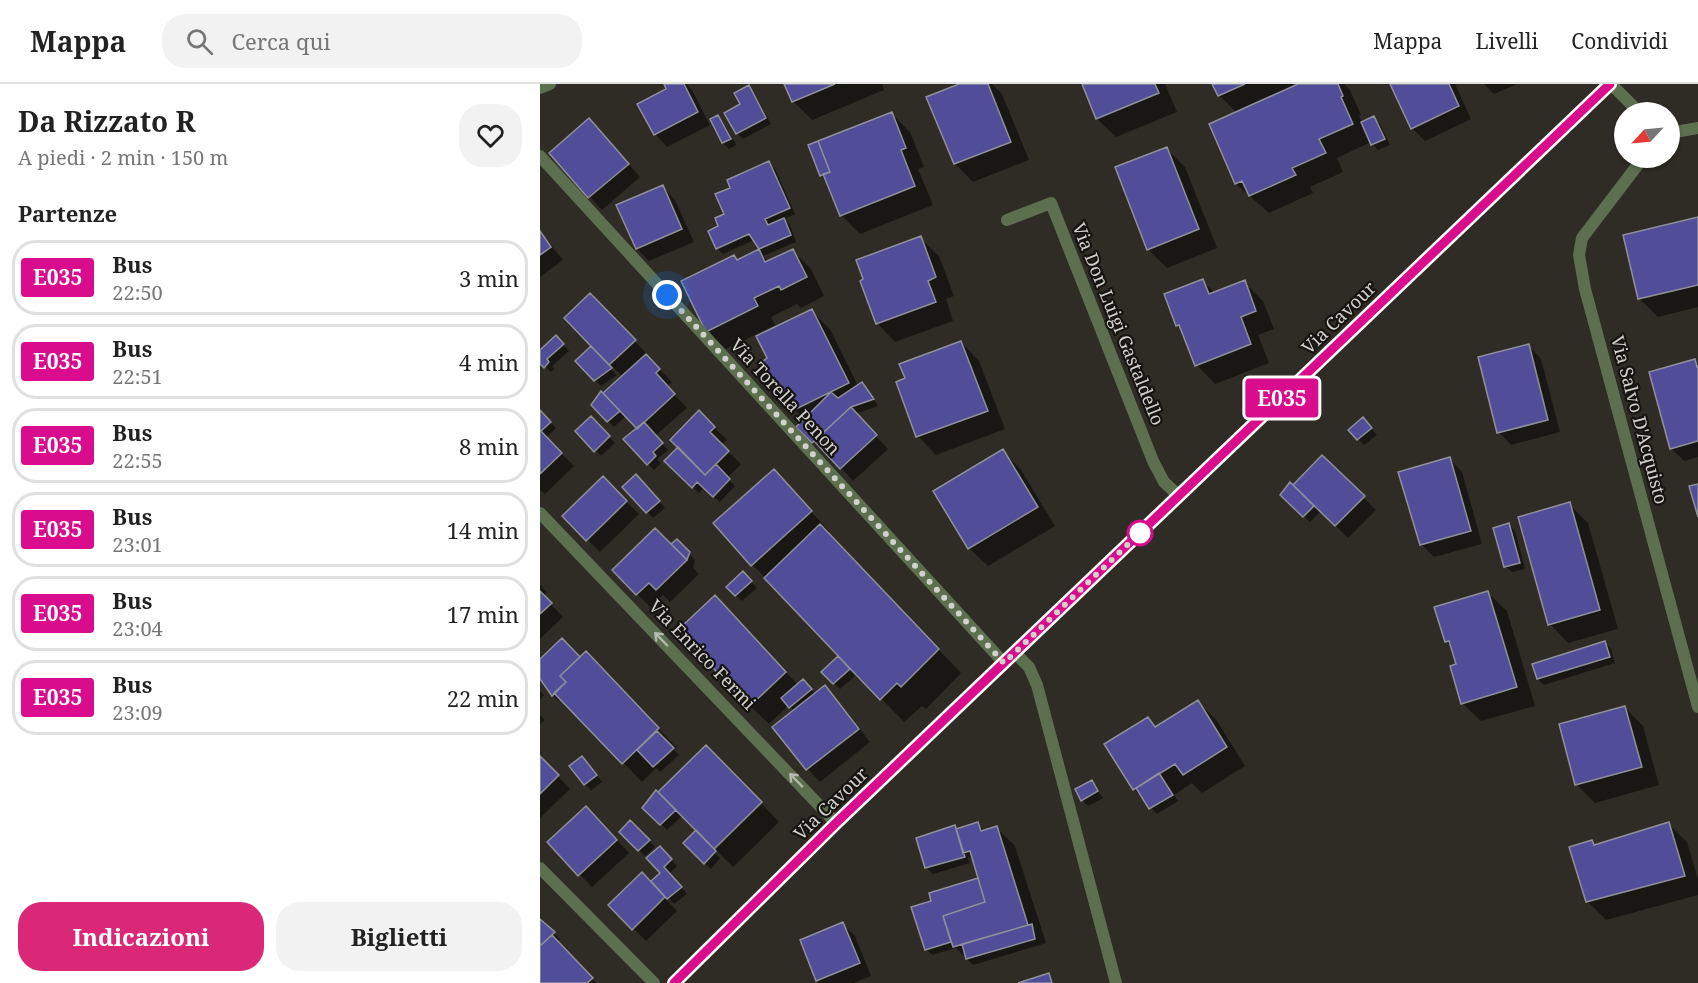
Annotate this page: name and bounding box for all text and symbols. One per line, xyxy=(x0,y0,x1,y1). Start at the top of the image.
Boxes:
search box xyxy=(162,14,582,68)
text: Mappa xyxy=(30,22,126,60)
icon: search xyxy=(183,25,216,58)
text: Cerca qui xyxy=(231,26,330,56)
text: Mappa xyxy=(1373,27,1442,55)
text: Livelli xyxy=(1475,27,1538,55)
text: Condividi xyxy=(1571,27,1668,55)
text: Da Rizzato R xyxy=(18,102,196,140)
north arrow xyxy=(1614,102,1680,168)
map controls xyxy=(1614,102,1680,168)
button: heart xyxy=(459,104,522,167)
text: A piedi · 2 min · 150 m xyxy=(18,144,228,171)
text: Partenze xyxy=(18,198,117,228)
street label: Via Don Luigi Gastaldello xyxy=(1067,219,1171,428)
text: Bus xyxy=(112,249,152,279)
text: E035 xyxy=(33,263,82,291)
text: 3 min xyxy=(459,263,519,293)
street label: Via Cavour xyxy=(1296,275,1381,359)
text: 22:50 xyxy=(112,279,163,306)
your location xyxy=(652,280,682,310)
text: Bus xyxy=(112,333,152,363)
street label: Via Torella Penon xyxy=(725,333,846,460)
street label: Via Salvo D'Acquisto xyxy=(1606,333,1674,507)
text: E035 xyxy=(33,347,82,375)
text: 4 min xyxy=(459,347,519,377)
text: 22:51 xyxy=(112,363,163,390)
line badge: E035 xyxy=(1240,378,1324,418)
text: E035 xyxy=(1257,384,1307,412)
text: Bus xyxy=(112,417,152,447)
text: E035 xyxy=(33,431,82,459)
text: 8 min xyxy=(459,431,519,461)
text: 22:55 xyxy=(112,447,163,474)
text: Bus xyxy=(112,501,152,531)
text: E035 xyxy=(33,515,82,543)
text: 14 min xyxy=(447,515,519,545)
unlabelled marker xyxy=(1127,520,1153,546)
text: 23:01 xyxy=(112,531,163,558)
text: Bus xyxy=(112,585,152,615)
street label: Via Enrico Fermi xyxy=(644,594,762,715)
text: E035 xyxy=(33,599,82,627)
text: 17 min xyxy=(447,599,519,629)
text: 23:04 xyxy=(112,615,163,642)
one-way arrow xyxy=(655,632,669,647)
text: Bus xyxy=(112,669,152,699)
text: E035 xyxy=(33,683,82,711)
text: 22 min xyxy=(447,683,519,713)
text: 23:09 xyxy=(112,699,163,726)
street label: Via Cavour xyxy=(788,761,873,845)
one-way arrow xyxy=(789,772,804,787)
button: Indicazioni xyxy=(18,902,264,971)
button: Biglietti xyxy=(276,902,522,971)

